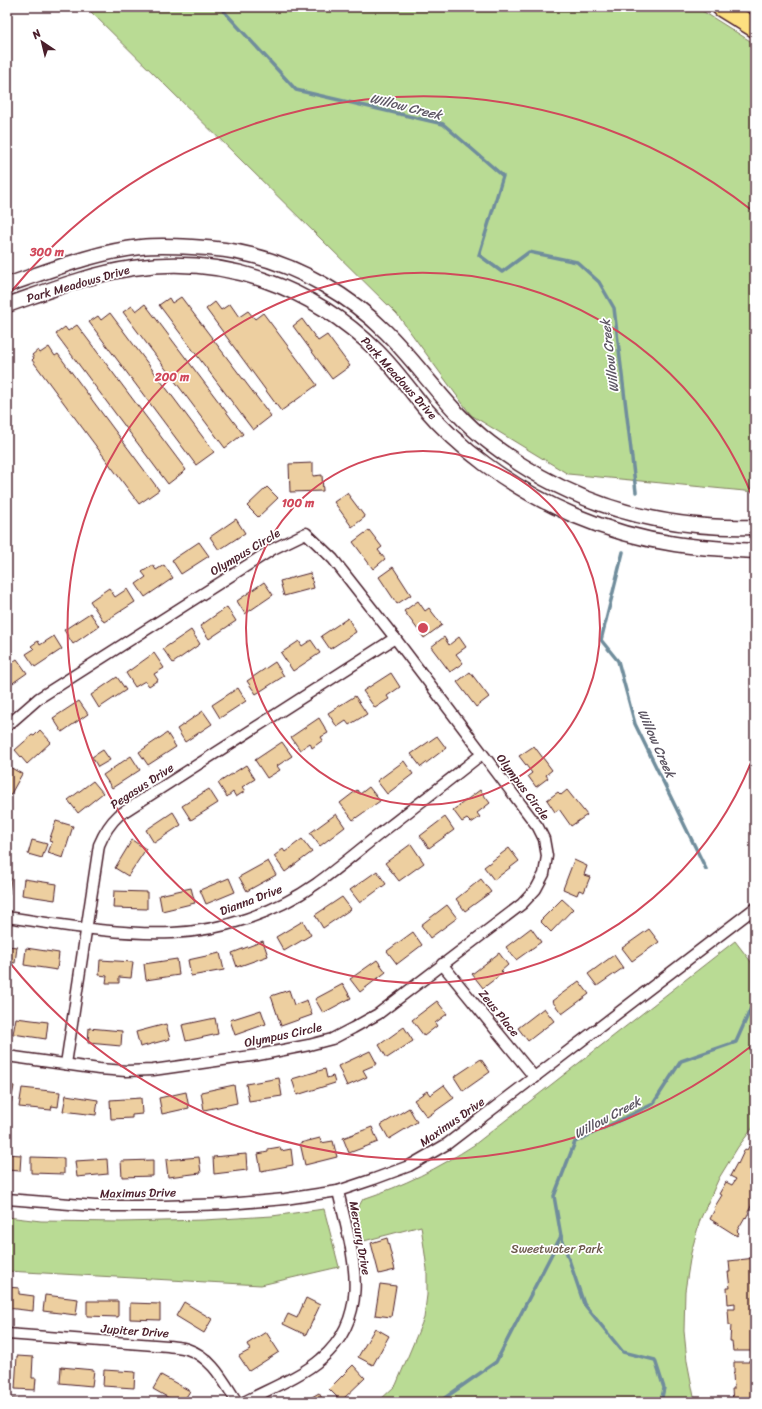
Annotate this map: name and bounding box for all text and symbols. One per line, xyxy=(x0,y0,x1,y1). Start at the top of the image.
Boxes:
north arrow xyxy=(22,22,62,62)
text: N xyxy=(27,24,45,45)
water label: Willow Creek xyxy=(368,86,446,127)
text: 300 m xyxy=(29,241,65,263)
street label: Park Meadows Drive xyxy=(24,259,132,309)
water label: Willow Creek xyxy=(593,316,625,394)
street label: Park Meadows Drive xyxy=(355,331,443,425)
text: 200 m xyxy=(154,366,190,388)
text: 100 m xyxy=(282,492,315,514)
street label: Olympus Circle xyxy=(205,522,285,582)
centre of rings xyxy=(416,621,430,635)
water label: Willow Creek xyxy=(631,705,683,783)
street label: Olympus Circle xyxy=(490,749,556,825)
street label: Pegasus Drive xyxy=(106,757,178,815)
street label: Dianna Drive xyxy=(216,878,286,922)
street label: Zeus Place xyxy=(473,984,525,1042)
street label: Olympus Circle xyxy=(242,1016,324,1054)
water label: Willow Creek xyxy=(569,1089,647,1145)
street label: Maximus Drive xyxy=(415,1091,489,1153)
street label: Maximus Drive xyxy=(100,1181,176,1205)
street label: Mercury Drive xyxy=(343,1199,377,1277)
park label: Sweetwater Park xyxy=(511,1238,604,1260)
street label: Jupiter Drive xyxy=(99,1318,170,1344)

